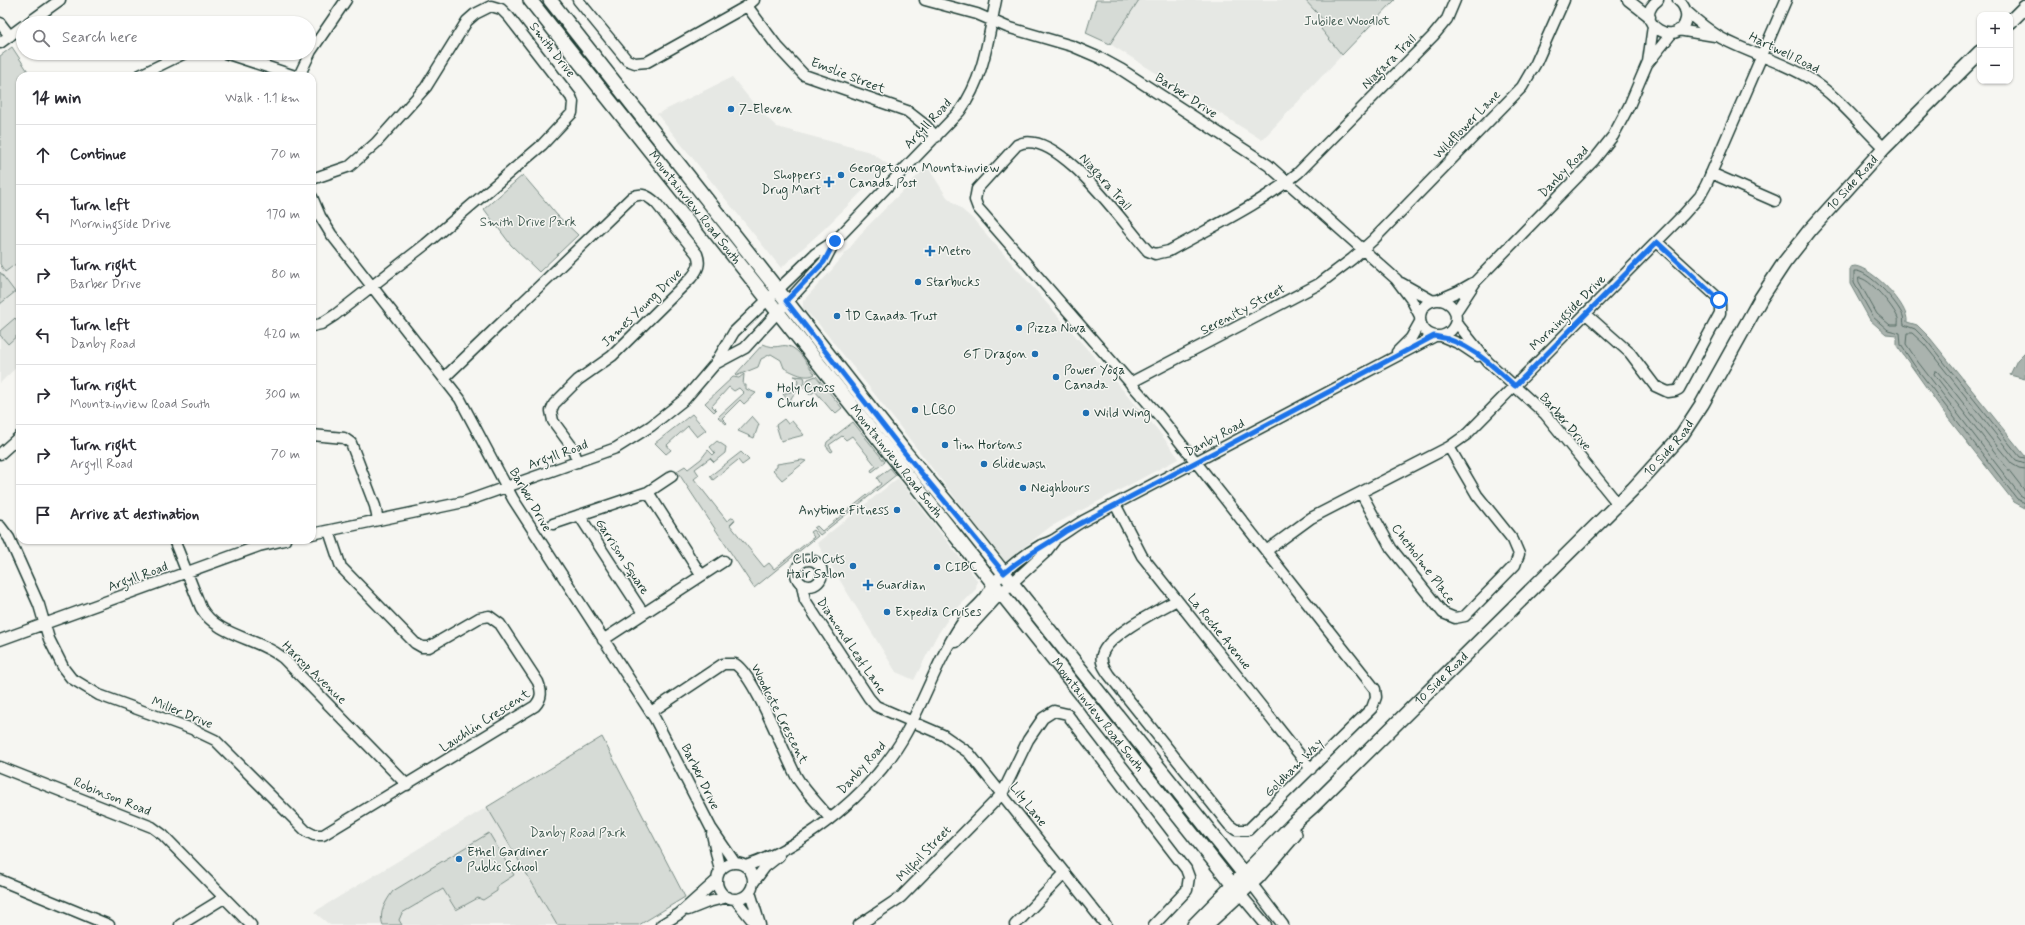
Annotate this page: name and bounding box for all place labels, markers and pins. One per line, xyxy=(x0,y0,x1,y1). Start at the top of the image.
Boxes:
place label: 7-Eleven xyxy=(739,101,792,118)
marker: 7-Eleven xyxy=(726,104,736,114)
place label: Georgetown Mountainview Canada Post xyxy=(849,160,1000,192)
place label: Shoppers Drug Mart xyxy=(761,167,821,200)
marker: Georgetown Mountainview Canada Post xyxy=(836,170,846,180)
marker: Shoppers Drug Mart xyxy=(824,177,834,187)
place label: Metro xyxy=(938,243,971,260)
marker: Metro xyxy=(925,246,935,256)
place label: Starbucks xyxy=(926,274,980,291)
marker: Starbucks xyxy=(913,277,923,287)
place label: TD Canada Trust xyxy=(845,308,938,325)
marker: TD Canada Trust xyxy=(832,311,842,321)
place label: Pizza Nova xyxy=(1027,320,1086,337)
marker: Pizza Nova xyxy=(1014,323,1024,333)
place label: GT Dragon xyxy=(963,346,1027,365)
marker: GT Dragon xyxy=(1030,349,1040,359)
place label: Power Yoga Canada xyxy=(1064,362,1125,394)
marker: Power Yoga Canada xyxy=(1051,372,1061,382)
place label: Holy Cross Church xyxy=(777,380,835,412)
marker: Holy Cross Church xyxy=(764,390,774,400)
place label: LCBO xyxy=(923,402,956,419)
marker: LCBO xyxy=(910,405,920,415)
place label: Wild Wing xyxy=(1094,405,1151,423)
marker: Wild Wing xyxy=(1081,408,1091,418)
place label: Tim Hortons xyxy=(953,437,1023,454)
marker: Tim Hortons xyxy=(940,440,950,450)
place label: Glidewash xyxy=(992,456,1046,473)
marker: Glidewash xyxy=(979,459,989,469)
place label: Neighbours xyxy=(1031,480,1090,497)
marker: Neighbours xyxy=(1018,483,1028,493)
place label: Anytime Fitness xyxy=(799,502,889,519)
marker: Anytime Fitness xyxy=(892,505,902,515)
place label: Club Cuts Hair Salon xyxy=(786,551,845,583)
place label: CIBC xyxy=(945,559,978,576)
marker: Club Cuts Hair Salon xyxy=(848,561,858,571)
marker: CIBC xyxy=(932,562,942,572)
place label: Guardian xyxy=(876,577,925,594)
marker: Guardian xyxy=(863,580,873,590)
place label: Expedia Cruises xyxy=(895,604,982,621)
marker: Expedia Cruises xyxy=(882,607,892,617)
place label: Ethel Gardiner Public School xyxy=(467,844,549,876)
marker: Ethel Gardiner Public School xyxy=(454,854,464,864)

